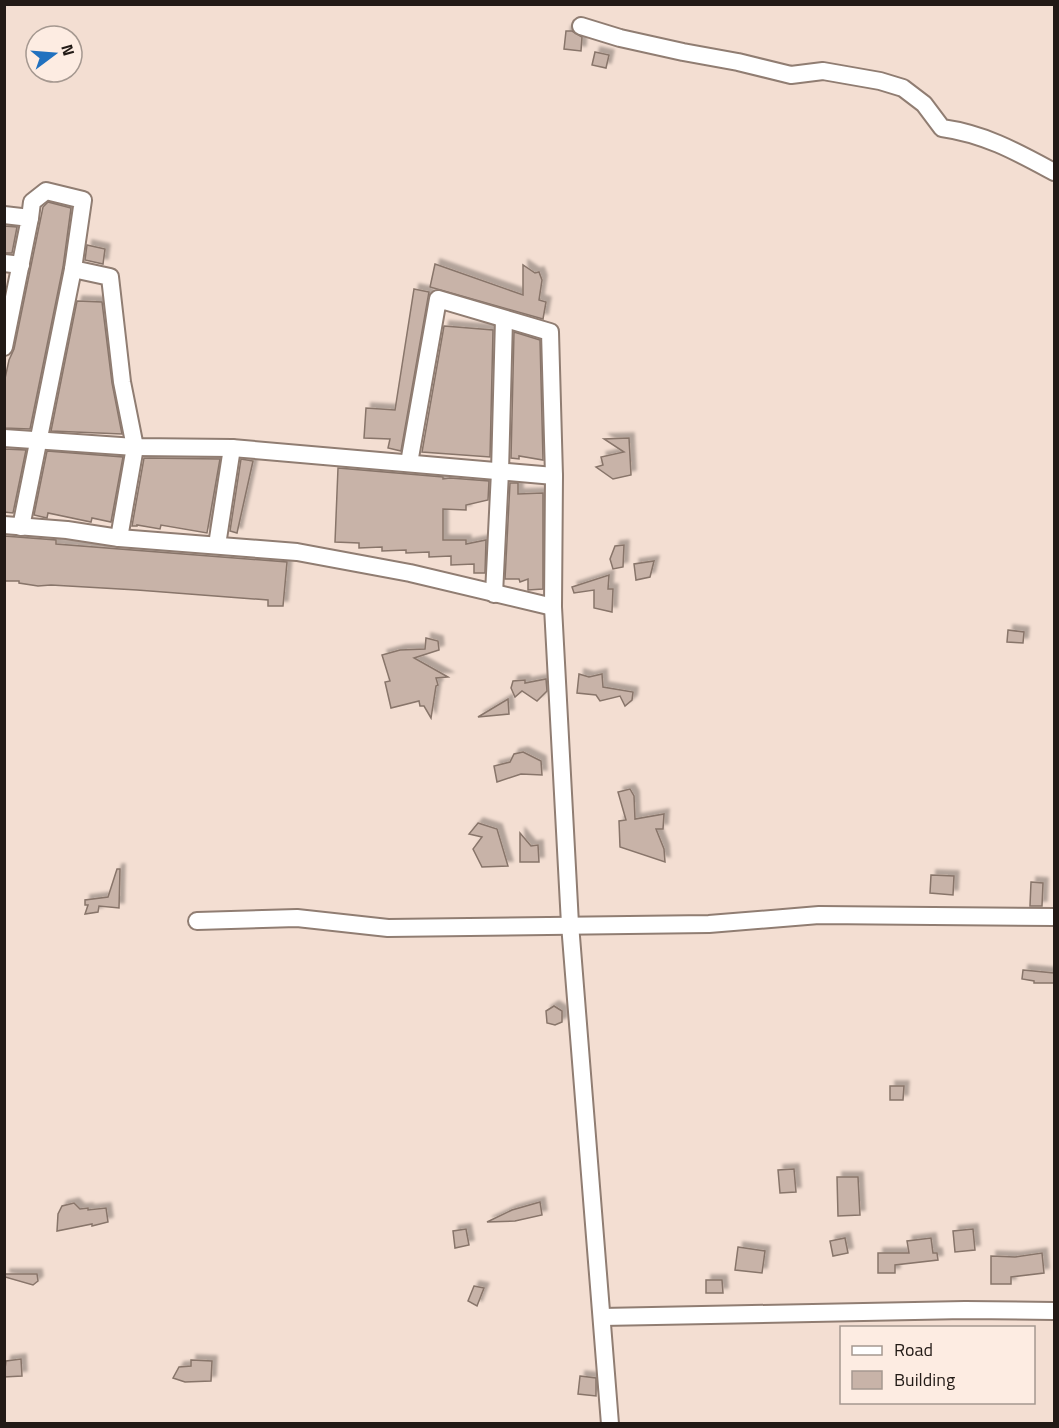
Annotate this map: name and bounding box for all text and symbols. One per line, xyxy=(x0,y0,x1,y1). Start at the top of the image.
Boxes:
north arrow xyxy=(24,24,84,84)
text: N xyxy=(55,41,81,59)
legend xyxy=(840,1326,1035,1404)
text: Road xyxy=(894,1336,933,1363)
text: Building xyxy=(894,1366,955,1393)

